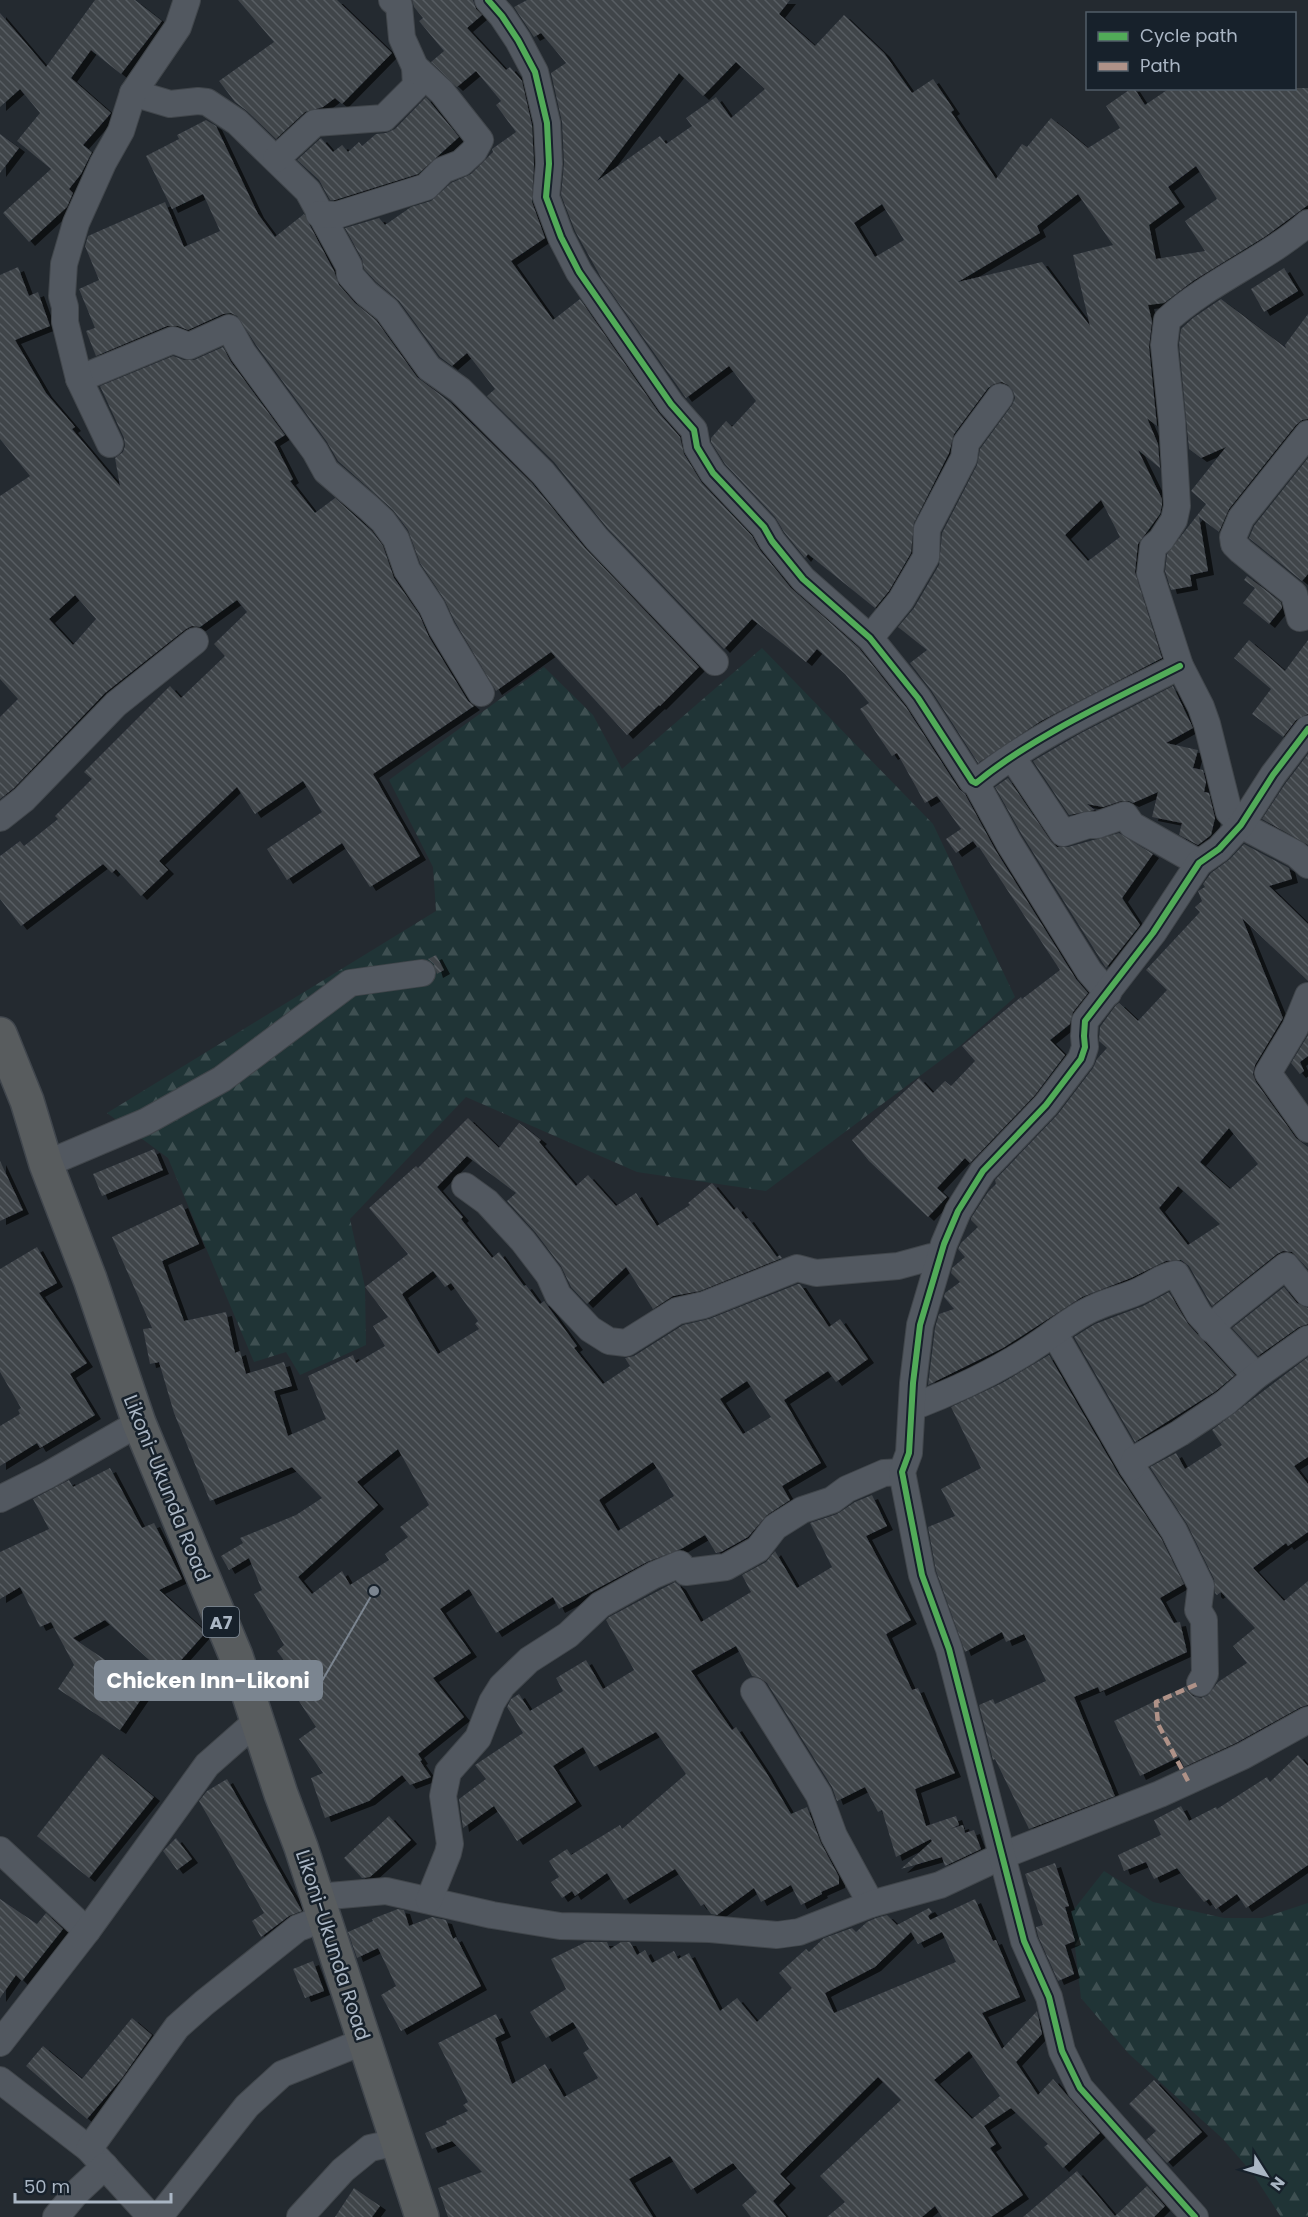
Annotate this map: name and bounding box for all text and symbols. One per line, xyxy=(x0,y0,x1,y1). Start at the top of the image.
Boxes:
legend xyxy=(1086,12,1296,90)
text: Cycle path xyxy=(1140,23,1238,48)
text: Path xyxy=(1140,53,1181,78)
street label: Likoni-Ukunda Road xyxy=(117,1390,217,1586)
road number: A7 xyxy=(203,1607,239,1637)
callout: Chicken Inn-Likoni xyxy=(95,1661,322,1700)
text: Chicken Inn-Likoni xyxy=(106,1666,310,1695)
street label: Likoni-Ukunda Road xyxy=(289,1846,377,2044)
north arrow xyxy=(1236,2145,1296,2205)
scale bar xyxy=(15,2166,171,2204)
text: N xyxy=(1265,2172,1290,2195)
text: 50 m xyxy=(24,2174,70,2199)

